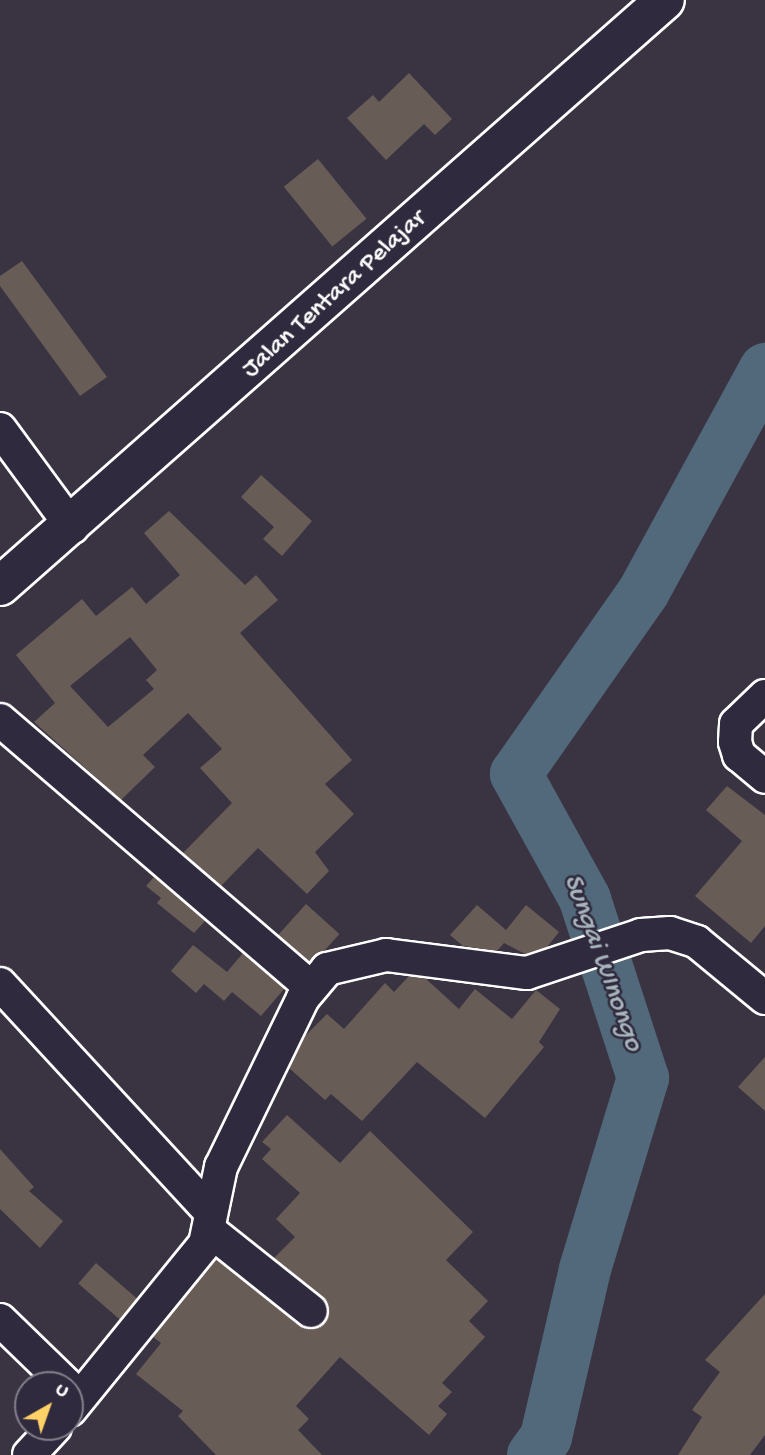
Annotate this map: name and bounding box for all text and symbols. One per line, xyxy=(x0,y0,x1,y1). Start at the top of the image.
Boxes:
street label: Jalan Tentara Pelajar xyxy=(237,204,433,386)
water label: Sungai WInongo xyxy=(554,870,650,1056)
north arrow xyxy=(14,1371,84,1441)
text: U xyxy=(50,1379,73,1403)

